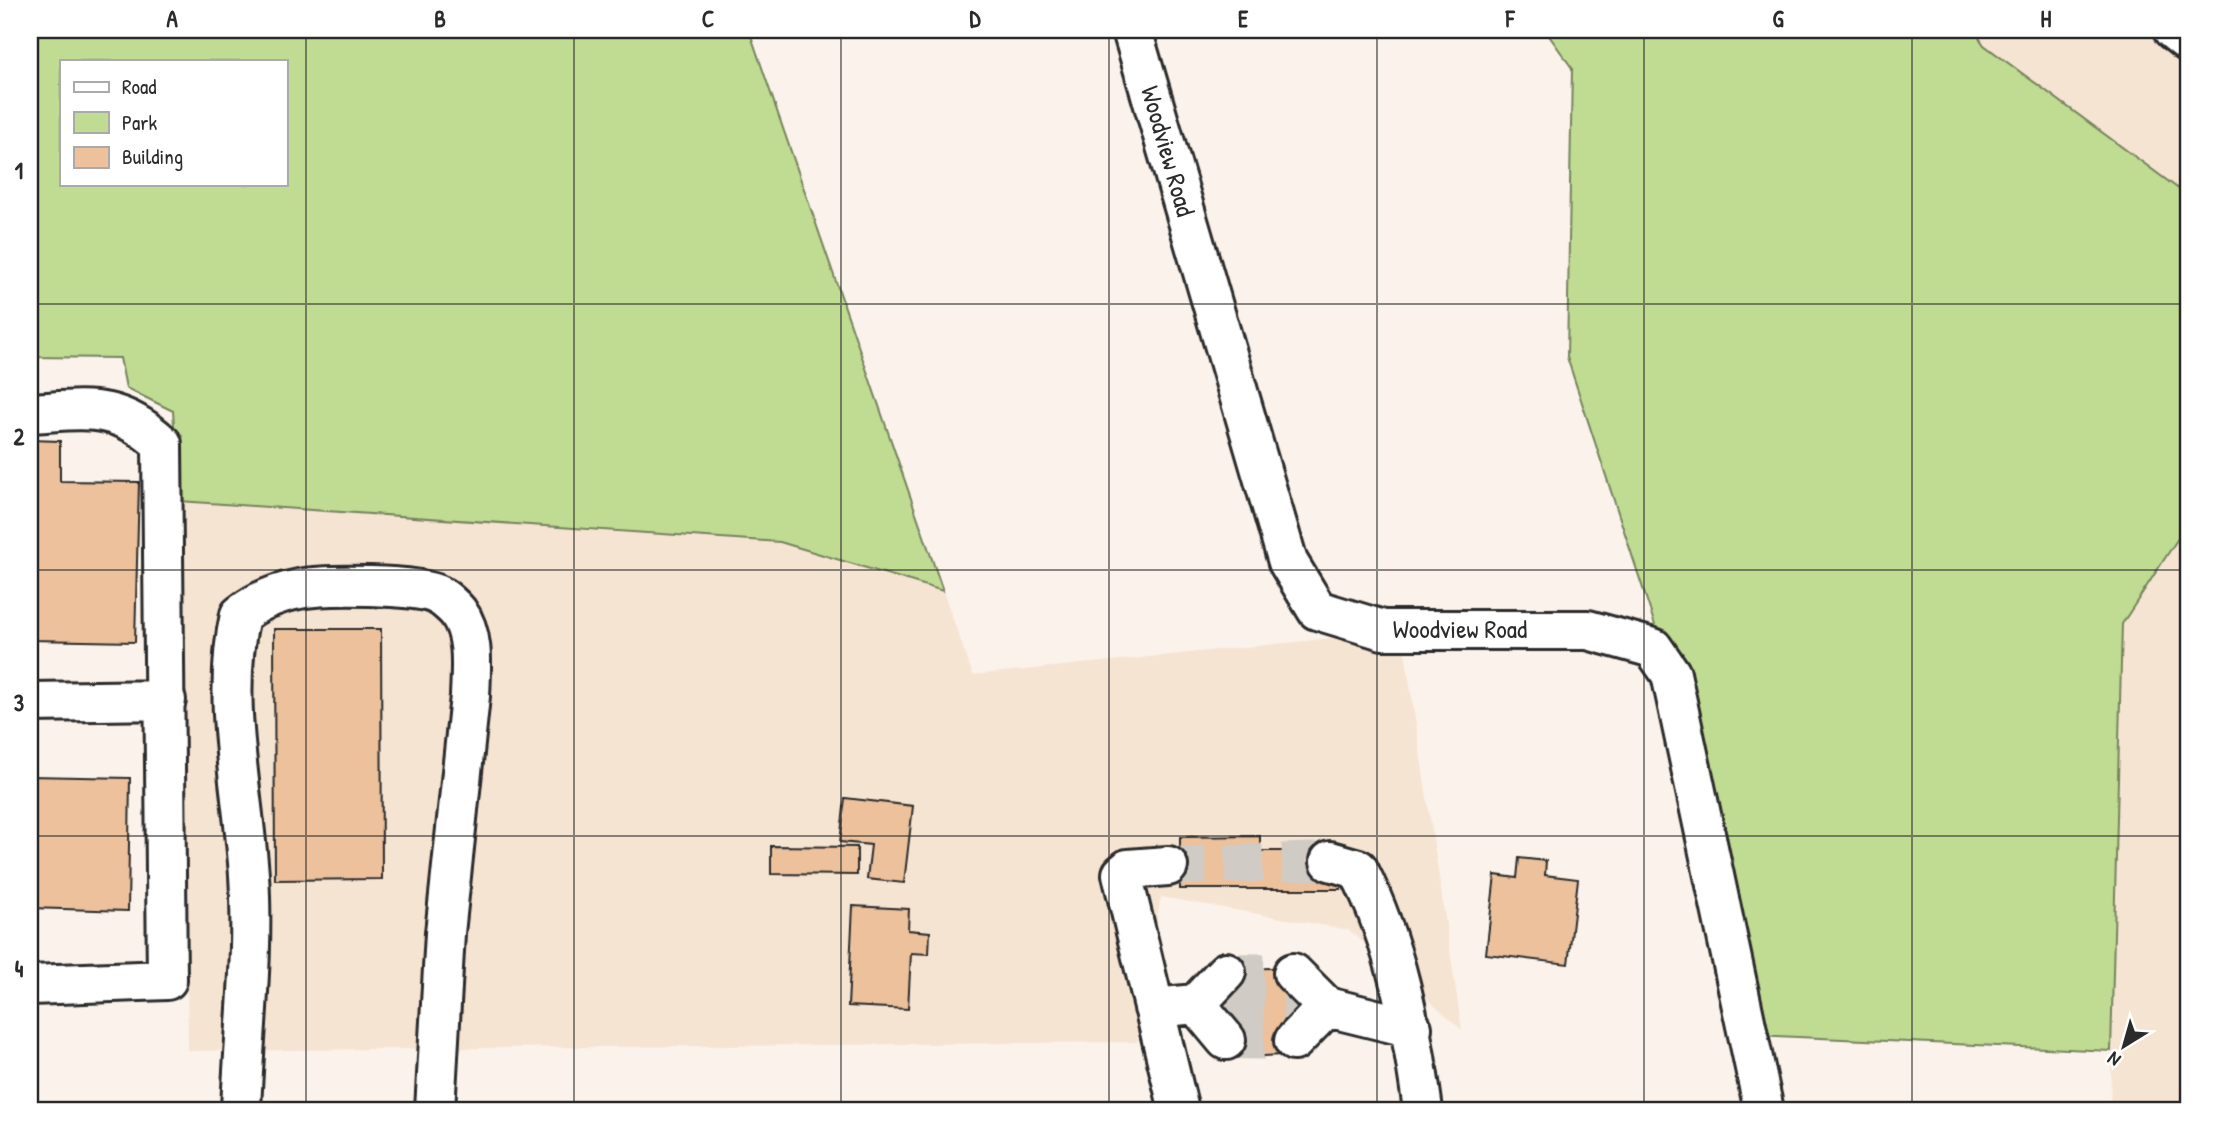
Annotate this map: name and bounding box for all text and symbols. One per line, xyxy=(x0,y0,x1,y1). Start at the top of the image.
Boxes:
text: A xyxy=(166,3,178,34)
text: B xyxy=(434,3,446,34)
text: C xyxy=(702,3,714,34)
text: D xyxy=(970,3,982,34)
text: E xyxy=(1238,3,1249,34)
text: F xyxy=(1505,3,1516,34)
text: G xyxy=(1772,3,1784,34)
text: H xyxy=(2041,3,2052,34)
legend xyxy=(60,60,287,186)
text: Road xyxy=(122,72,156,101)
street label: Woodview Road xyxy=(1133,81,1204,220)
text: Park xyxy=(122,108,157,137)
text: Building xyxy=(122,142,183,171)
text: 1 xyxy=(15,155,23,186)
text: 2 xyxy=(14,421,25,452)
street label: Woodview Road xyxy=(1393,611,1527,646)
text: 3 xyxy=(14,687,24,718)
text: 4 xyxy=(15,953,24,984)
north arrow xyxy=(2088,1010,2158,1080)
text: N xyxy=(2102,1046,2126,1073)

